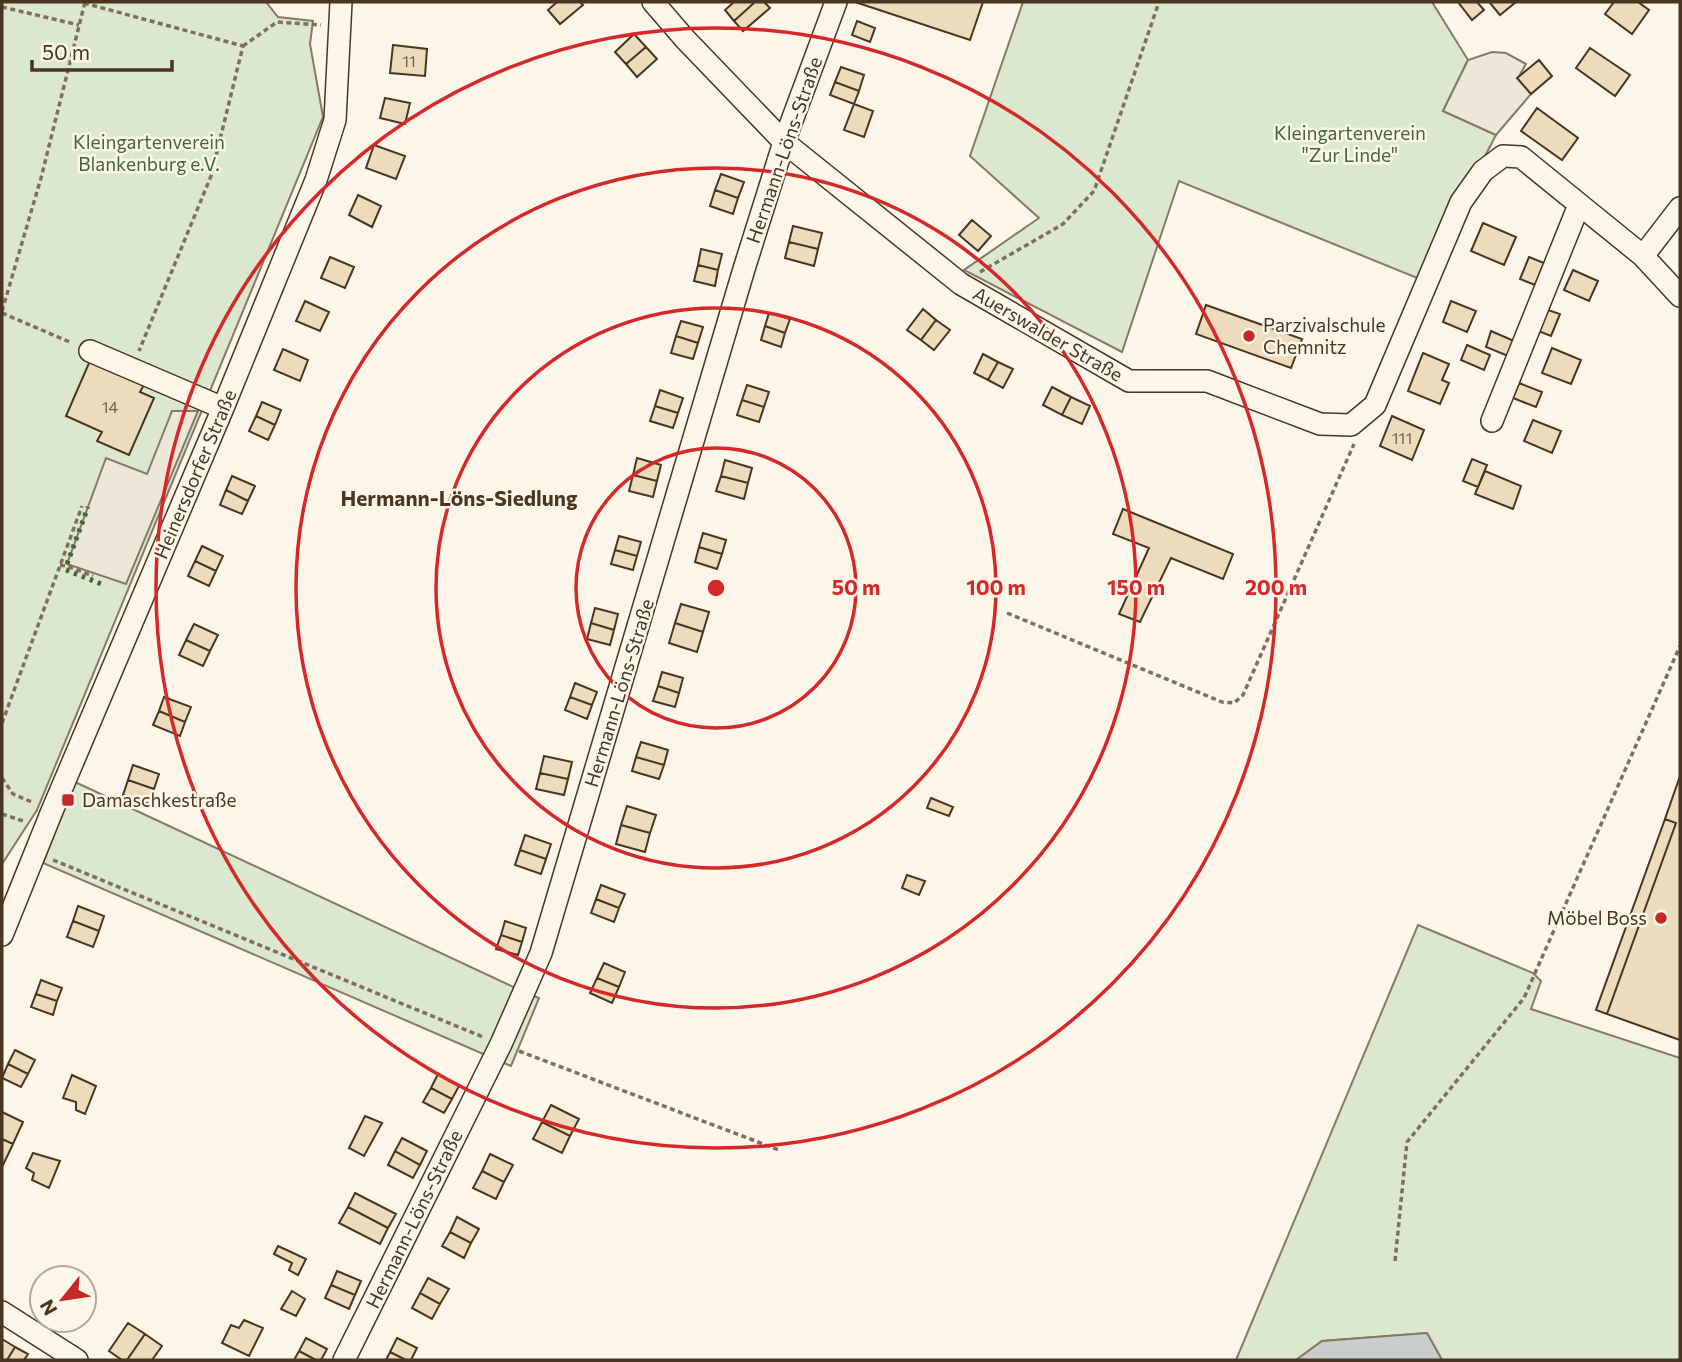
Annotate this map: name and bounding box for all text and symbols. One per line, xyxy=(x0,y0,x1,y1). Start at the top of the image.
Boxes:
scale bar xyxy=(32,28,172,72)
text: 50 m xyxy=(42,39,90,64)
house number: 11 xyxy=(402,51,416,70)
street label: Hermann-Löns-Straße xyxy=(741,54,826,246)
park label: Kleingartenverein "Zur Linde" xyxy=(1274,121,1426,166)
park label: Kleingartenverein Blankenburg e.V. xyxy=(73,130,225,175)
street label: Auerswalder Straße xyxy=(969,281,1127,386)
place label: Parzivalschule Chemnitz xyxy=(1263,313,1385,358)
marker: Parzivalschule Chemnitz xyxy=(1241,328,1257,344)
street label: Heinersdorfer Straße xyxy=(148,386,241,562)
house number: 14 xyxy=(102,397,119,416)
house number: 111 xyxy=(1392,428,1412,447)
district label: Hermann-Löns-Siedlung xyxy=(341,485,578,510)
text: 50 m xyxy=(832,574,880,599)
text: 100 m xyxy=(966,574,1026,599)
text: 150 m xyxy=(1107,574,1165,599)
text: 200 m xyxy=(1245,574,1307,599)
centre of rings xyxy=(704,576,728,600)
street label: Hermann-Löns-Straße xyxy=(579,596,658,790)
place label: Damaschkestraße xyxy=(82,788,237,811)
marker: Damaschkestraße xyxy=(60,792,76,808)
place label: Möbel Boss xyxy=(1547,906,1647,929)
marker: Möbel Boss xyxy=(1653,910,1669,926)
street label: Hermann-Löns-Straße xyxy=(360,1126,467,1312)
north arrow xyxy=(28,1264,98,1334)
text: N xyxy=(34,1296,61,1320)

